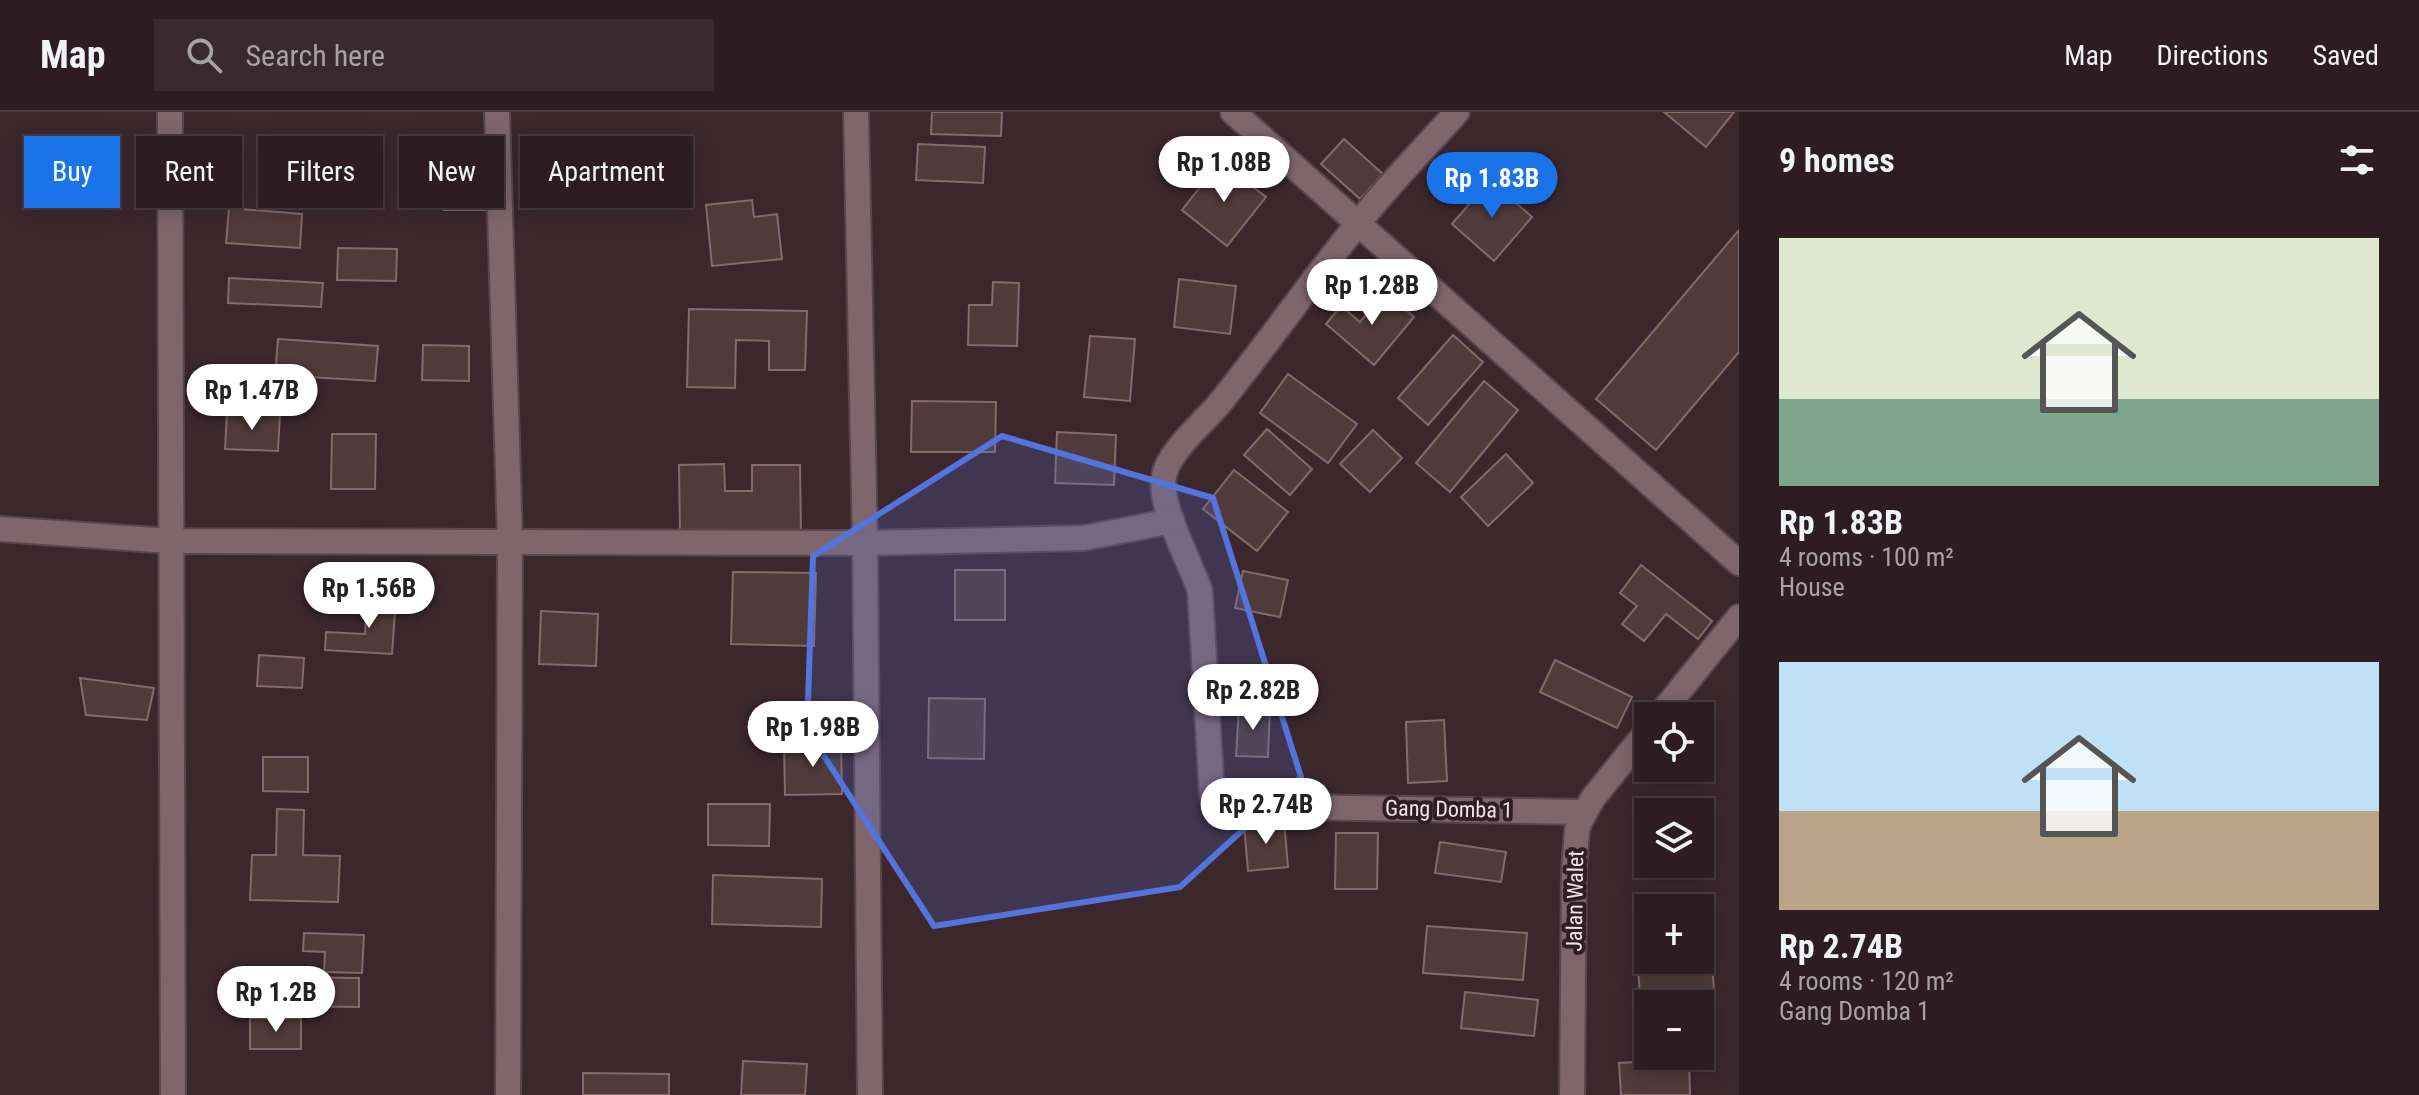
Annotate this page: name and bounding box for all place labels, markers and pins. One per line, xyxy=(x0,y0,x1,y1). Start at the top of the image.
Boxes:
pin: Rp 1.08B xyxy=(1141,136,1307,204)
pin: Rp 1.83B xyxy=(1409,152,1575,220)
pin: Rp 1.28B xyxy=(1289,259,1455,327)
pin: Rp 1.47B xyxy=(169,364,335,432)
pin: Rp 1.56B xyxy=(286,562,452,630)
pin: Rp 2.82B xyxy=(1170,664,1336,732)
pin: Rp 1.98B xyxy=(730,701,896,769)
pin: Rp 2.74B xyxy=(1183,778,1349,846)
pin: Rp 1.2B xyxy=(202,966,350,1034)

